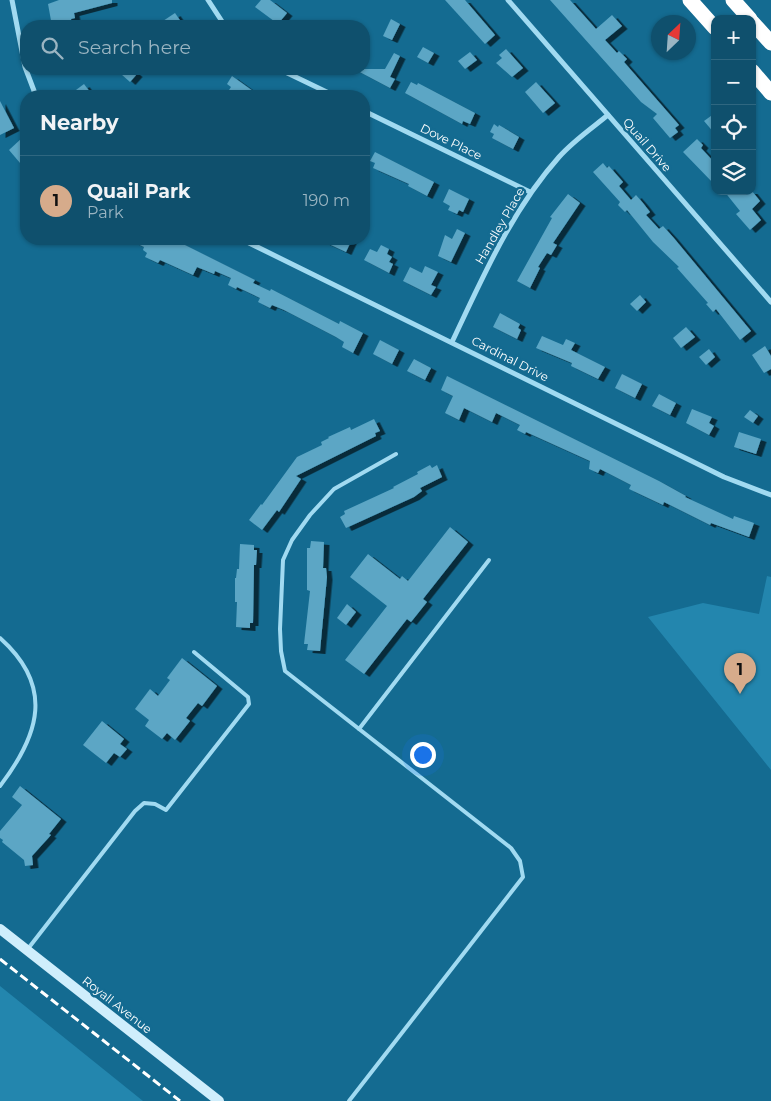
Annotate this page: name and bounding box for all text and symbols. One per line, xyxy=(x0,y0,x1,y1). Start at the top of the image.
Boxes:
north arrow xyxy=(651,15,696,60)
map controls xyxy=(711,15,756,195)
button: + xyxy=(711,15,756,60)
search box xyxy=(20,20,370,75)
icon: search xyxy=(38,34,66,62)
text: Search here xyxy=(78,36,191,59)
button: − xyxy=(711,60,756,105)
button: locate xyxy=(711,105,756,150)
text: Nearby xyxy=(40,110,119,135)
street label: Quail Drive xyxy=(620,115,675,175)
street label: Dove Place xyxy=(418,120,485,163)
button: layers xyxy=(711,150,756,195)
text: Quail Park xyxy=(87,180,191,203)
street label: Handley Place xyxy=(472,185,528,267)
text: 1 xyxy=(53,191,59,210)
text: 190 m xyxy=(303,191,350,210)
text: Park xyxy=(87,203,124,222)
street label: Cardinal Drive xyxy=(469,333,551,384)
pin: 1 xyxy=(724,653,756,694)
your location xyxy=(410,742,436,768)
street label: Royall Avenue xyxy=(79,973,155,1036)

